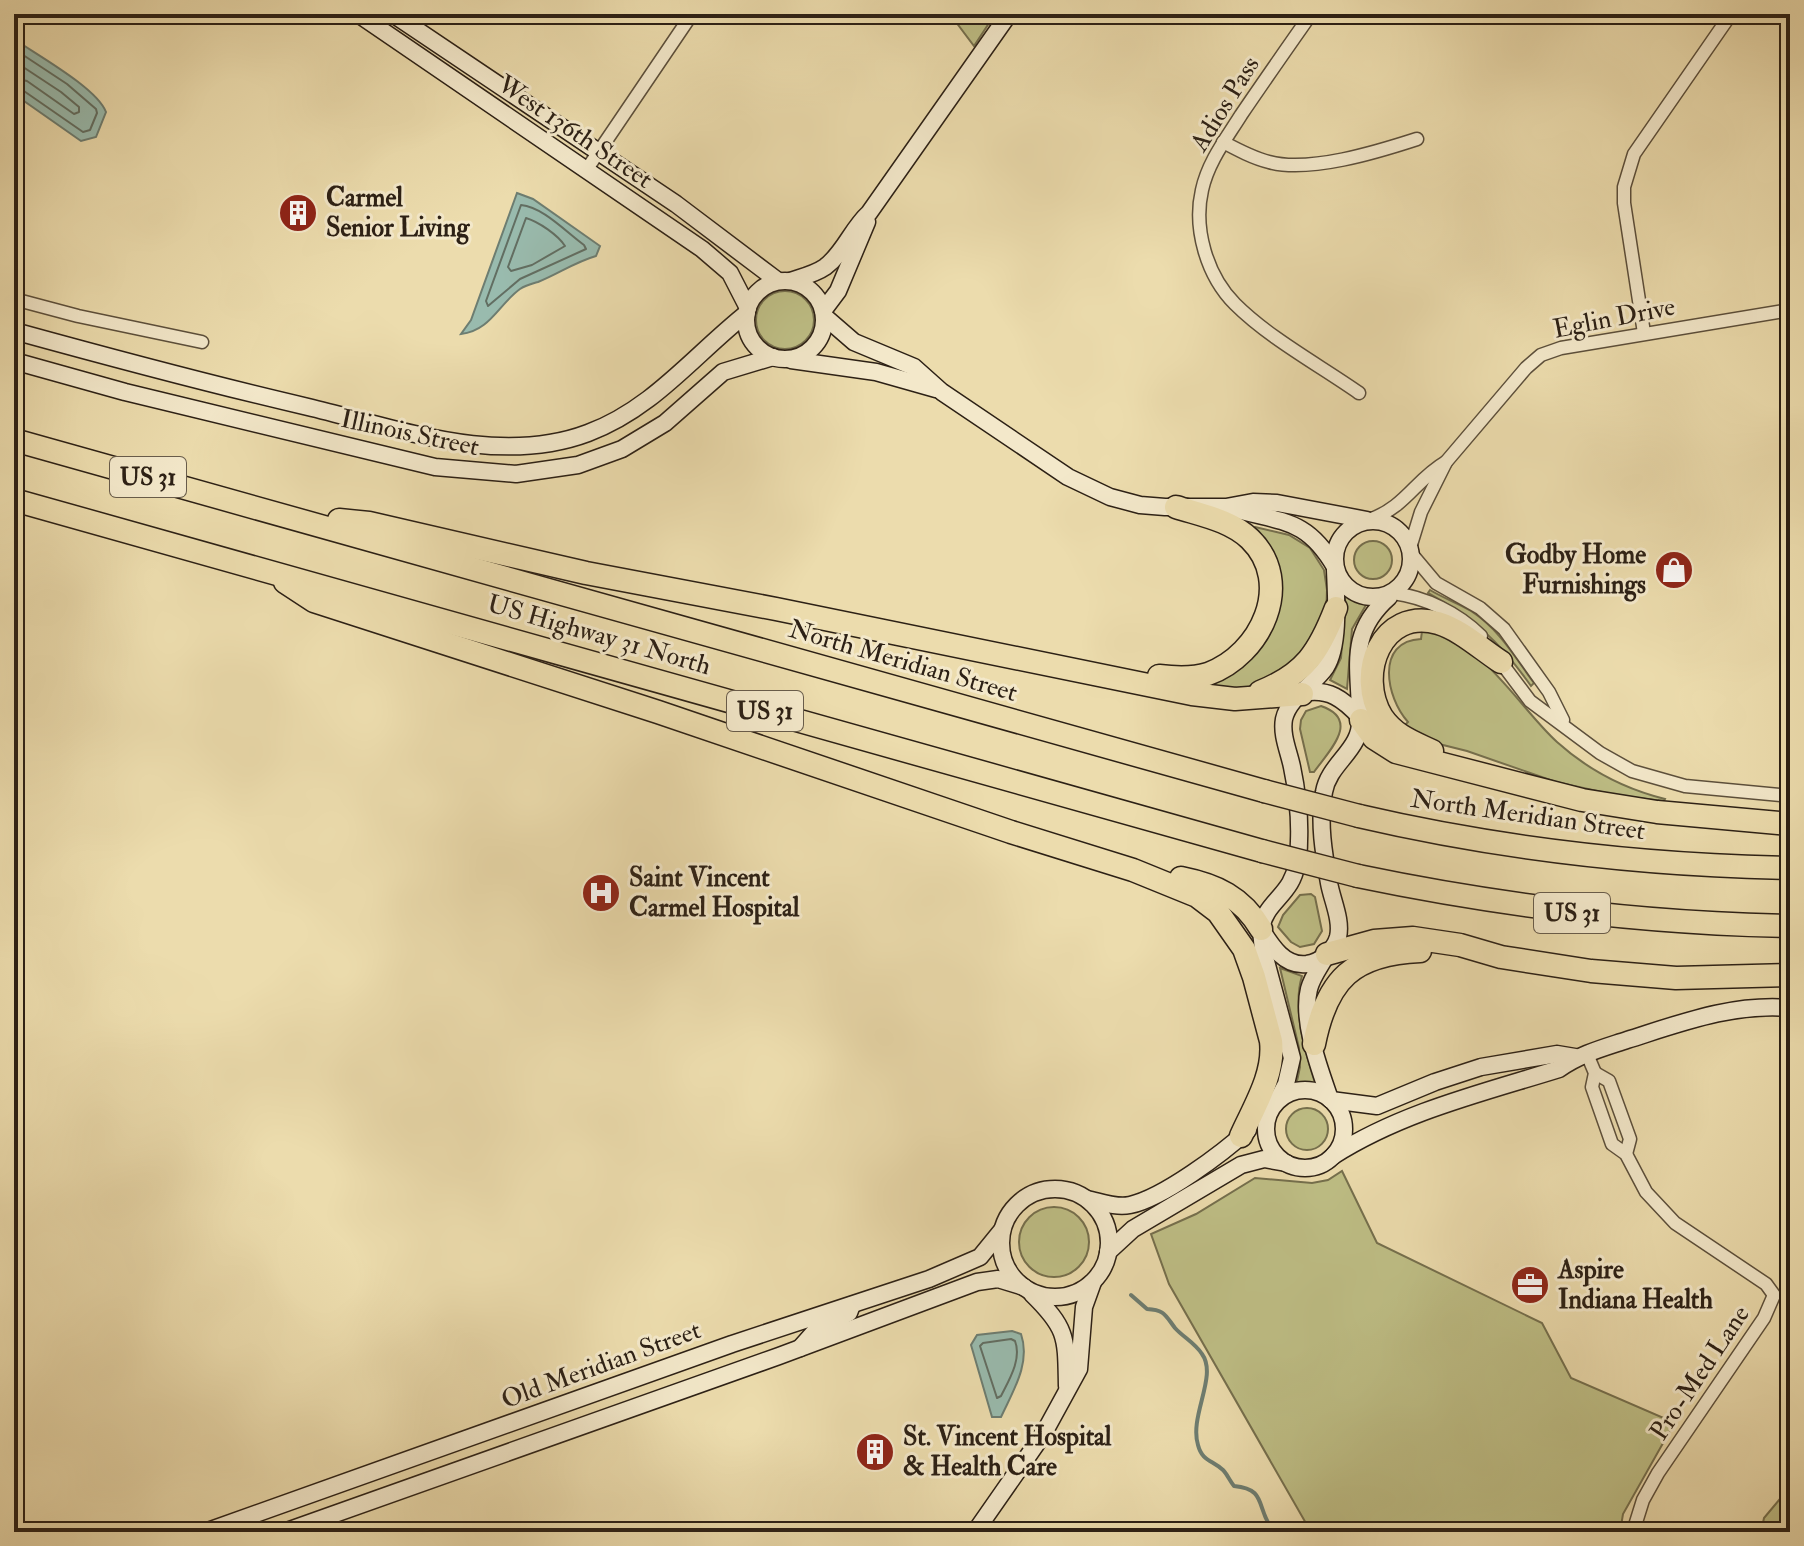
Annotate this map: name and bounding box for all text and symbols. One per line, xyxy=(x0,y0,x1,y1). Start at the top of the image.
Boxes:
street label: Adios Pass xyxy=(1183,50,1267,158)
street label: West 136th Street xyxy=(490,68,659,196)
place label: Carmel Senior Living xyxy=(326,182,470,245)
building icon: Carmel Senior Living xyxy=(277,192,319,234)
street label: Eglin Drive xyxy=(1550,290,1678,345)
street label: Illinois Street xyxy=(338,403,482,463)
road number: US 31 xyxy=(110,457,186,497)
place label: Godby Home Furnishings xyxy=(1505,539,1646,602)
shop icon: Godby Home Furnishings xyxy=(1653,549,1695,591)
street label: US Highway 31 North xyxy=(484,588,715,682)
street label: North Meridian Street xyxy=(785,613,1021,709)
road number: US 31 xyxy=(727,691,803,731)
street label: North Meridian Street xyxy=(1409,783,1647,847)
place label: Saint Vincent Carmel Hospital xyxy=(629,862,800,925)
hospital icon: Saint Vincent Carmel Hospital xyxy=(580,872,622,914)
road number: US 31 xyxy=(1534,893,1610,933)
place label: Aspire Indiana Health xyxy=(1557,1254,1713,1316)
office icon: Aspire Indiana Health xyxy=(1509,1264,1551,1306)
street label: Pro-Med Lane xyxy=(1643,1299,1757,1447)
street label: Old Meridian Street xyxy=(497,1314,705,1416)
place label: St. Vincent Hospital & Health Care xyxy=(903,1421,1112,1483)
building icon: St. Vincent Hospital & Health Care xyxy=(854,1431,896,1473)

